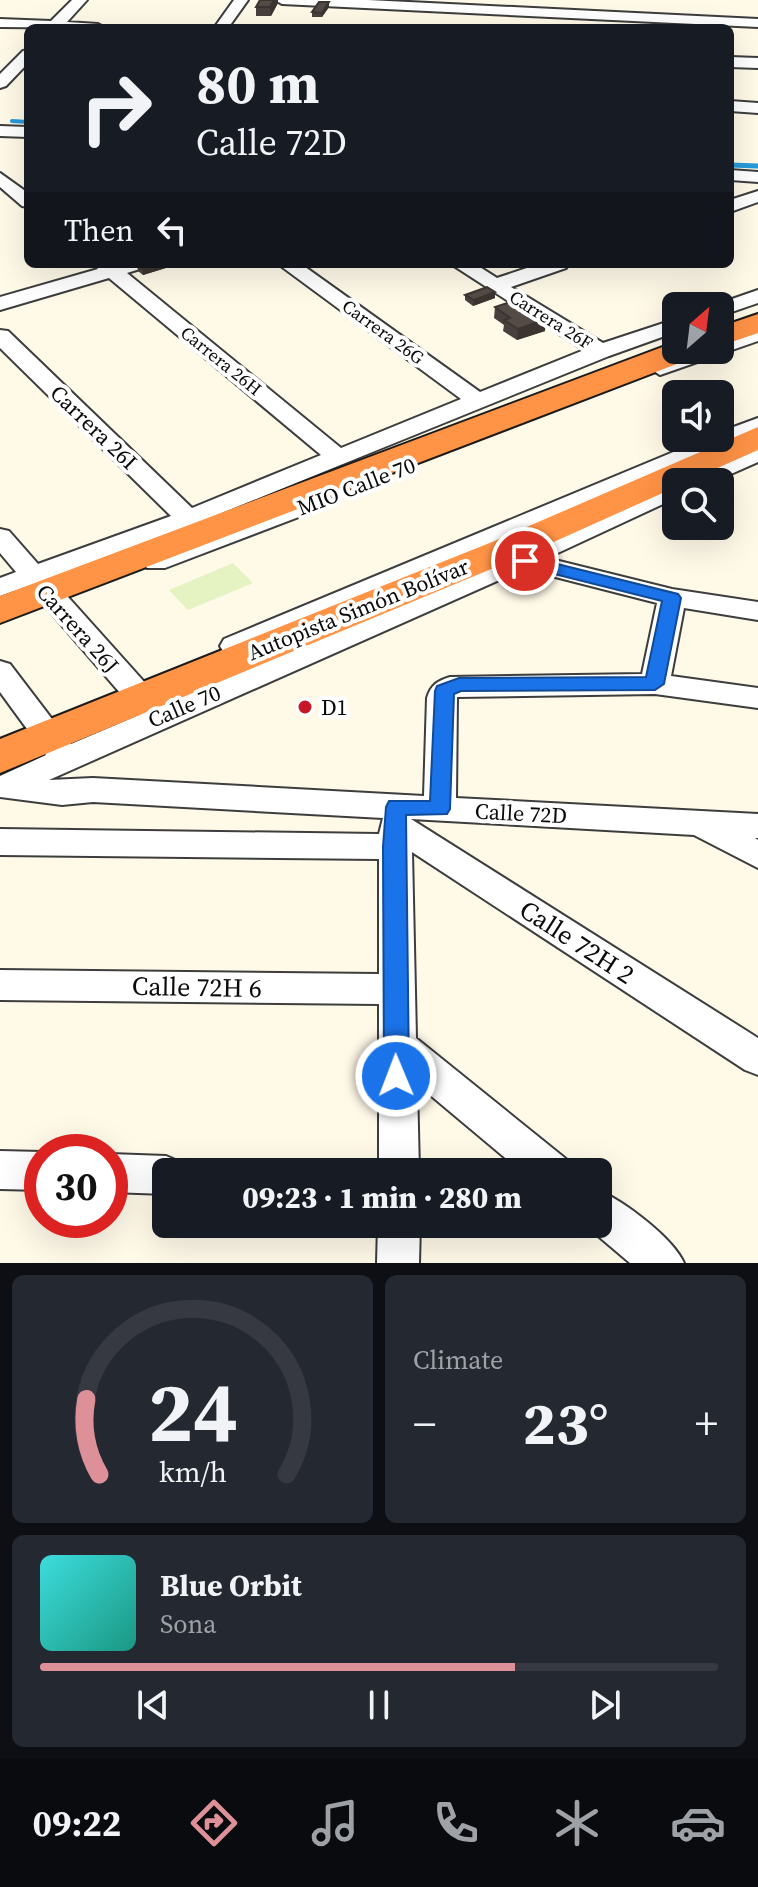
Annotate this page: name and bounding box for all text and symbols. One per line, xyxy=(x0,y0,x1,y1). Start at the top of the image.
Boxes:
text: 80 m xyxy=(196,45,319,122)
icon: right xyxy=(64,56,168,160)
text: Calle 72D xyxy=(196,118,347,167)
icon: left xyxy=(150,208,194,252)
text: Then xyxy=(64,210,134,251)
street label: Carrera 26F xyxy=(505,284,598,355)
north arrow xyxy=(662,292,734,364)
map controls xyxy=(662,292,734,540)
street label: Carrera 26G xyxy=(337,293,429,370)
street label: Carrera 26H xyxy=(176,320,267,401)
street label: Carrera 26I xyxy=(44,378,144,476)
button: sound xyxy=(662,380,734,452)
street label: MIO Calle 70 xyxy=(292,450,420,522)
button: search xyxy=(662,468,734,540)
pin xyxy=(491,527,559,595)
icon: arrive xyxy=(503,539,547,583)
street label: Autopista Simón Bolívar xyxy=(243,551,474,667)
street label: Carrera 26J xyxy=(30,577,126,679)
street label: Calle 70 xyxy=(143,677,225,735)
place label: D1 xyxy=(321,692,348,722)
marker: D1 xyxy=(296,698,314,716)
street label: Calle 72D xyxy=(474,796,568,830)
street label: Calle 72H 2 xyxy=(513,891,641,993)
street label: Calle 72H 6 xyxy=(132,968,262,1006)
position arrow xyxy=(354,1034,438,1118)
speed limit sign: 30 xyxy=(24,1134,128,1238)
text: 09:23 · 1 min · 280 m xyxy=(242,1177,522,1218)
text: Climate xyxy=(413,1342,503,1378)
text: 24 xyxy=(147,1355,238,1469)
text: 23° xyxy=(523,1382,608,1464)
text: − xyxy=(413,1393,436,1454)
text: + xyxy=(695,1393,718,1454)
text: km/h xyxy=(158,1452,227,1492)
text: Blue Orbit xyxy=(160,1565,302,1606)
text: Sona xyxy=(160,1606,217,1642)
icon: previous xyxy=(131,1683,175,1727)
icon: pause xyxy=(357,1683,401,1727)
icon: next xyxy=(583,1683,627,1727)
icon: directions xyxy=(186,1795,242,1851)
icon: music xyxy=(307,1795,363,1851)
icon: phone xyxy=(428,1795,484,1851)
icon: climate xyxy=(549,1795,605,1851)
icon: car xyxy=(670,1795,726,1851)
text: 09:22 xyxy=(32,1799,121,1848)

